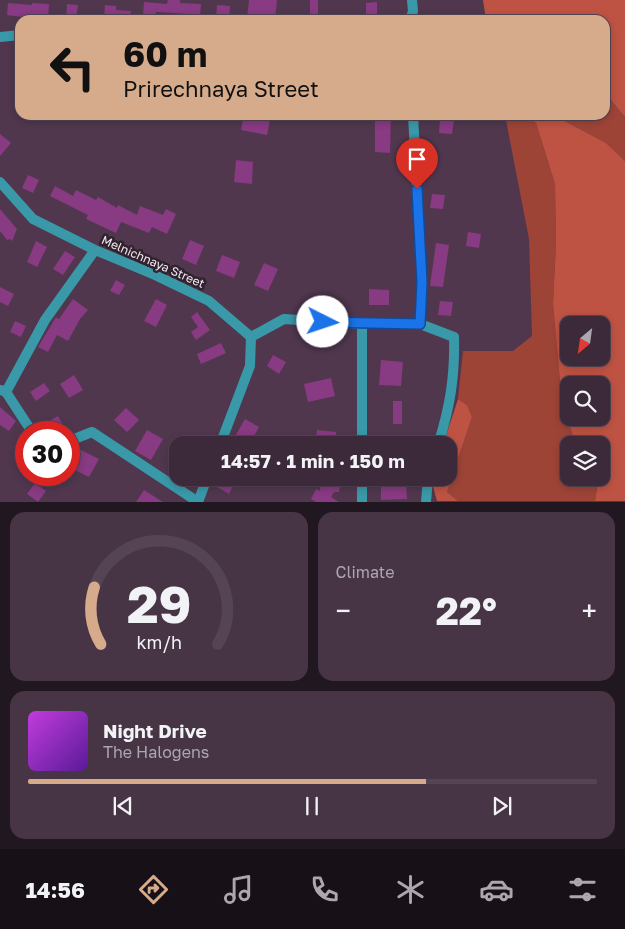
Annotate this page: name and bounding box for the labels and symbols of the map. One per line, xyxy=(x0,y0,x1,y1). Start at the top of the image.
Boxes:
pin xyxy=(396,138,438,189)
street label: Melnichnaya Street xyxy=(99,232,207,291)
position arrow xyxy=(296,295,348,347)
north arrow xyxy=(560,316,610,366)
speed limit sign: 30 xyxy=(15,421,80,486)

